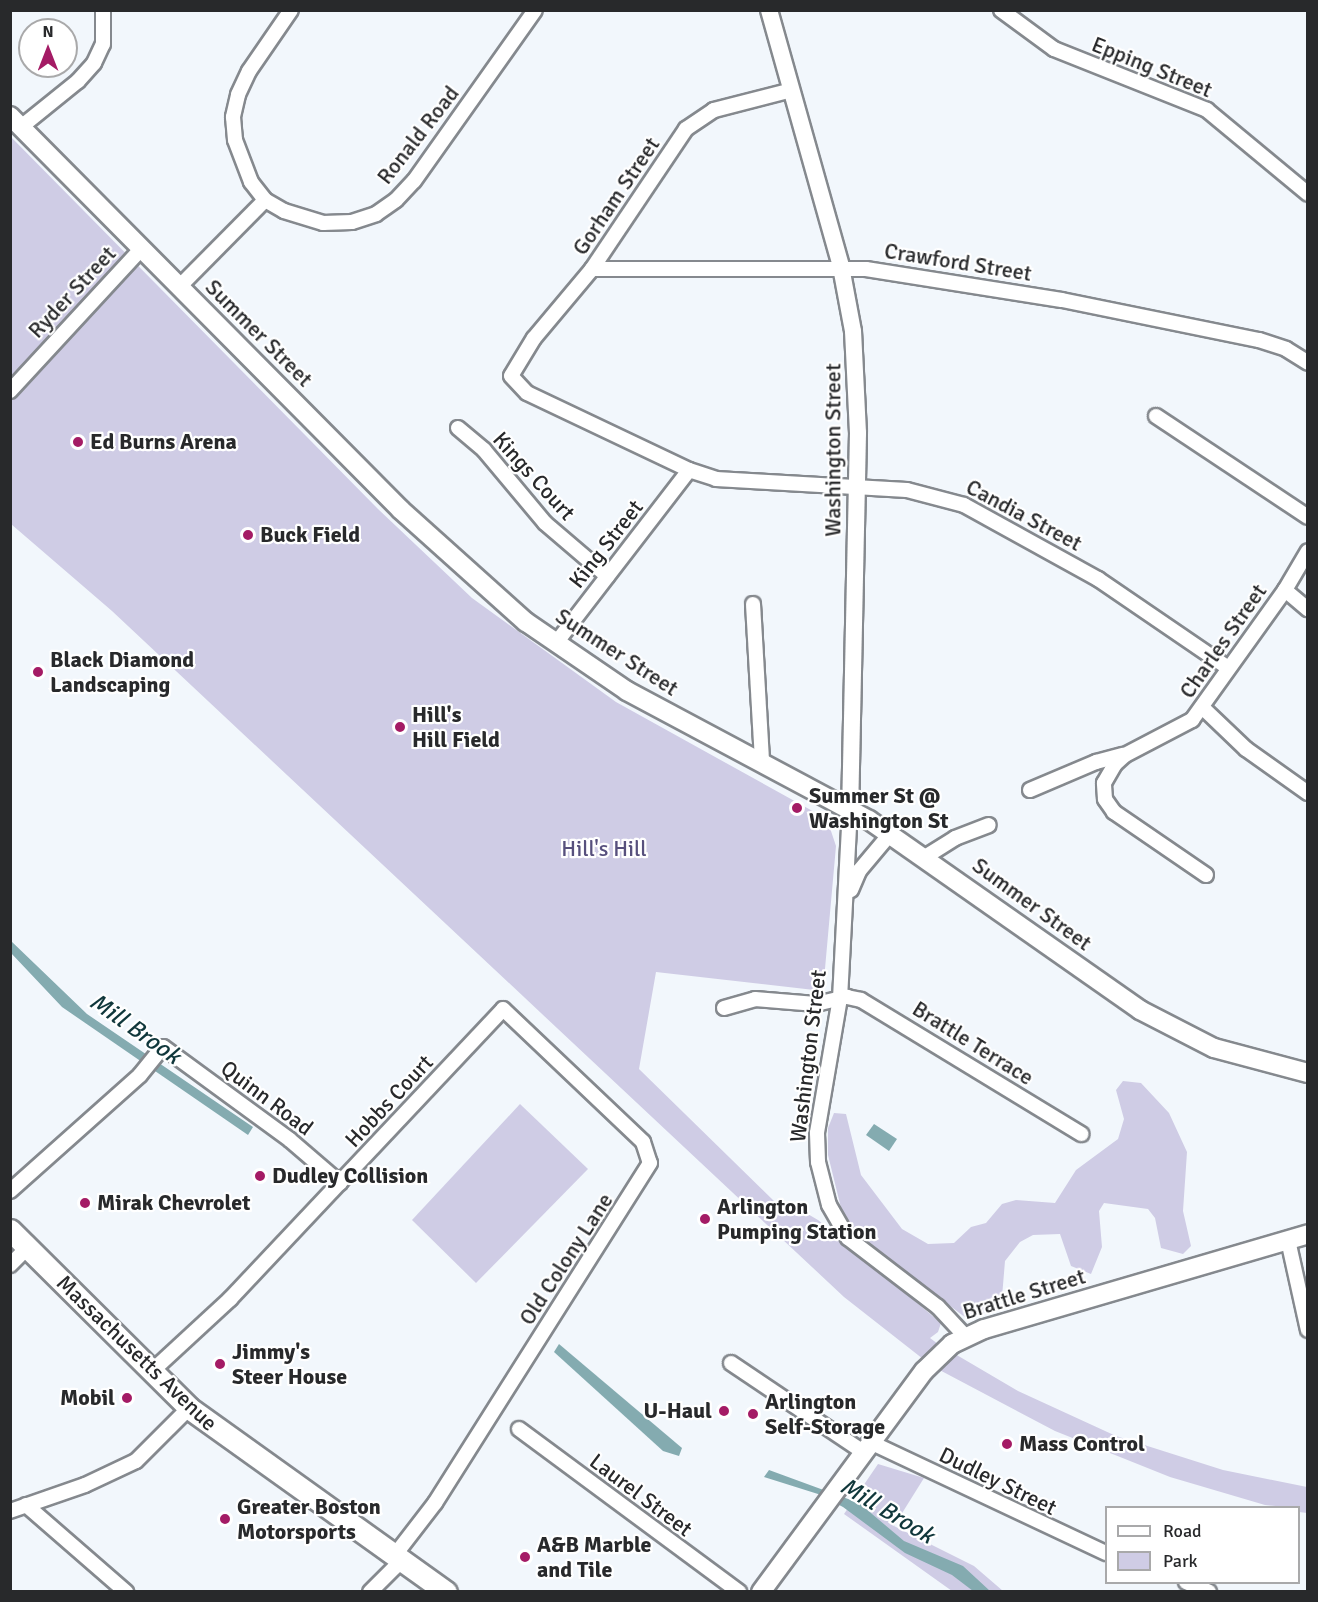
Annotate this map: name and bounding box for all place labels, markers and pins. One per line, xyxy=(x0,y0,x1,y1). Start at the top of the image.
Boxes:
place label: Ed Burns Arena xyxy=(90,429,237,455)
marker: Ed Burns Arena xyxy=(71,435,85,449)
place label: Buck Field xyxy=(260,522,360,548)
marker: Buck Field xyxy=(241,528,255,542)
place label: Black Diamond Landscaping xyxy=(50,646,194,698)
marker: Black Diamond Landscaping xyxy=(31,665,45,679)
place label: Hill's Hill Field xyxy=(412,701,500,752)
marker: Hill's Hill Field xyxy=(393,720,407,734)
place label: Summer St @ Washington St xyxy=(809,782,948,834)
marker: Summer St @ Washington St xyxy=(790,801,804,815)
place label: Dudley Collision xyxy=(272,1163,428,1189)
marker: Dudley Collision xyxy=(253,1169,267,1183)
place label: Mirak Chevrolet xyxy=(97,1190,250,1216)
place label: Arlington Pumping Station xyxy=(717,1193,877,1244)
marker: Mirak Chevrolet xyxy=(78,1196,92,1210)
marker: Arlington Pumping Station xyxy=(698,1212,712,1226)
place label: Jimmy's Steer House xyxy=(232,1338,347,1390)
marker: Jimmy's Steer House xyxy=(213,1357,227,1371)
place label: Mobil xyxy=(60,1385,115,1411)
place label: Arlington Self-Storage xyxy=(765,1388,885,1440)
marker: Mobil xyxy=(120,1391,134,1405)
place label: U-Haul xyxy=(644,1398,712,1424)
marker: U-Haul xyxy=(717,1404,731,1418)
marker: Arlington Self-Storage xyxy=(746,1407,760,1421)
place label: Mass Control xyxy=(1019,1431,1145,1457)
marker: Mass Control xyxy=(1000,1437,1014,1451)
place label: Greater Boston Motorsports xyxy=(237,1493,381,1544)
marker: Greater Boston Motorsports xyxy=(218,1512,232,1526)
place label: A&B Marble and Tile xyxy=(537,1531,652,1582)
marker: A&B Marble and Tile xyxy=(518,1550,532,1564)

